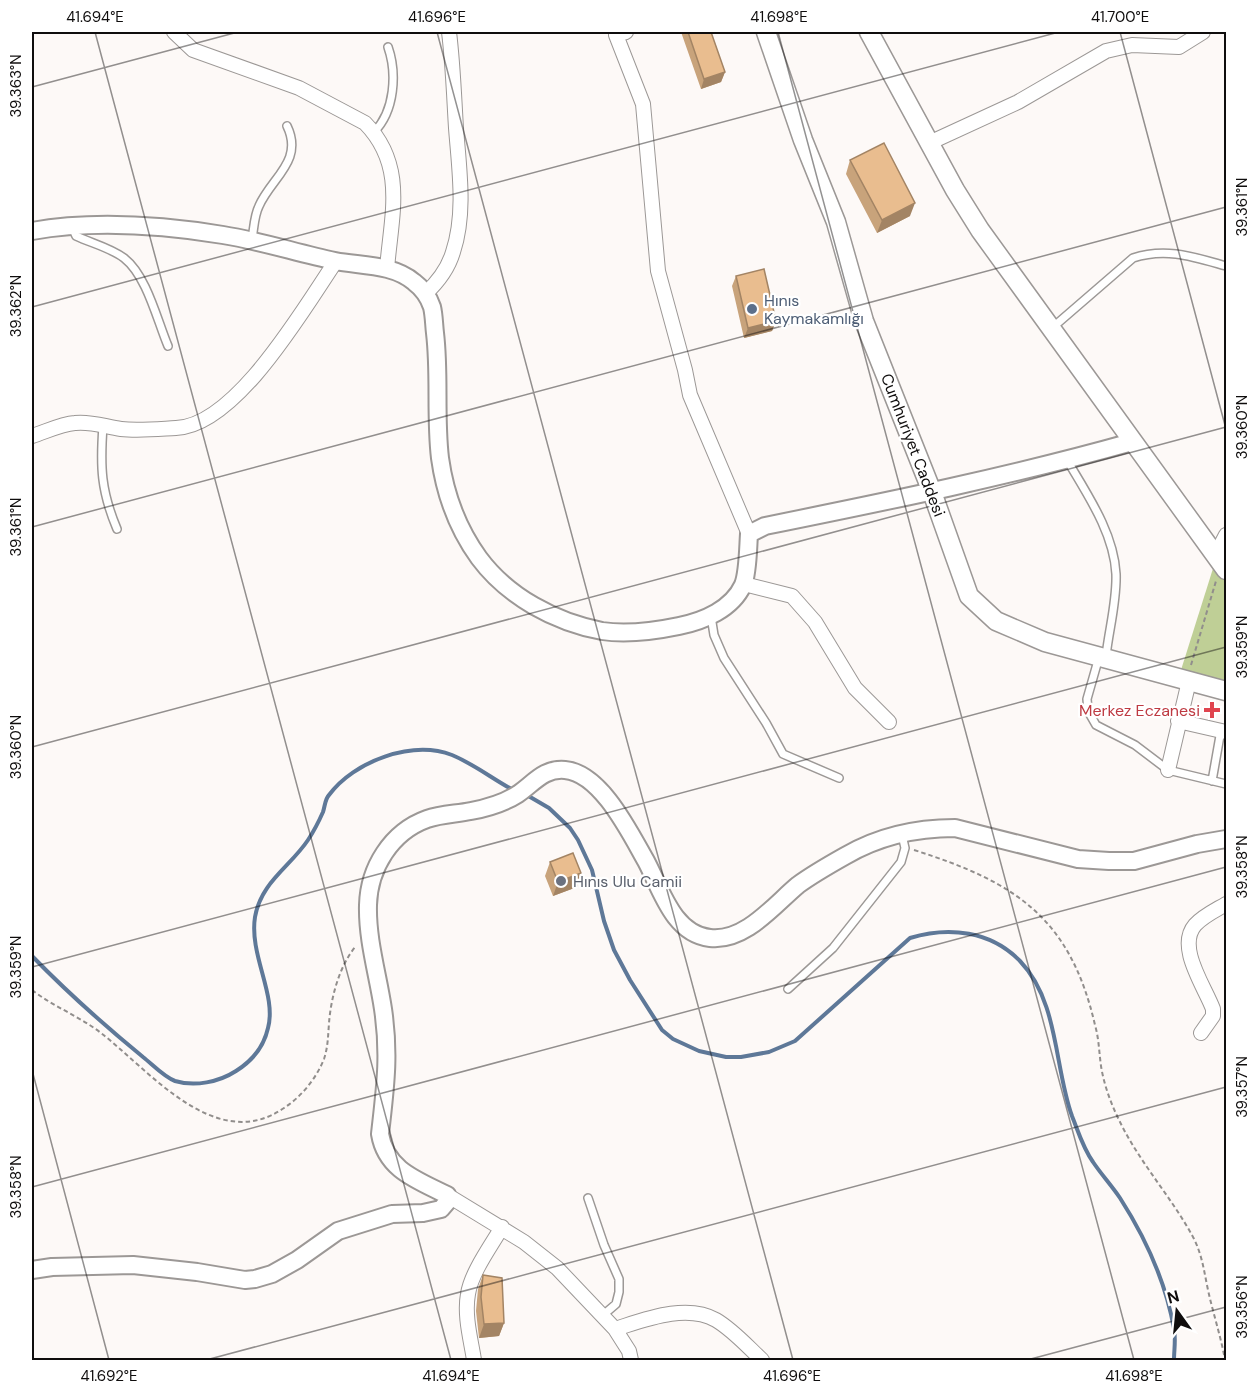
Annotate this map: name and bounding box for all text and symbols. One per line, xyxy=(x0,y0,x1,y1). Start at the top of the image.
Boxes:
text: 41.694°E xyxy=(66,7,124,27)
text: 41.696°E xyxy=(408,7,466,27)
text: 41.698°E xyxy=(750,7,808,27)
text: 41.700°E xyxy=(1091,7,1149,27)
text: 39.363°N xyxy=(6,54,26,118)
text: 39.361°N xyxy=(1232,178,1252,236)
text: 39.362°N xyxy=(6,275,26,337)
place label: Hınıs Kaymakamlığı xyxy=(764,290,864,329)
marker: Hınıs Kaymakamlığı xyxy=(745,302,759,316)
street label: Cumhuriyet Caddesi xyxy=(876,370,950,520)
text: 39.360°N xyxy=(1232,395,1252,459)
text: 39.361°N xyxy=(6,498,26,556)
text: 39.359°N xyxy=(1232,616,1252,678)
place label: Merkez Eczanesi xyxy=(1079,700,1200,721)
marker: Merkez Eczanesi xyxy=(1205,703,1219,717)
text: 39.360°N xyxy=(6,715,26,779)
text: 39.358°N xyxy=(1232,835,1252,899)
place label: Hınıs Ulu Camii xyxy=(573,871,682,892)
marker: Hınıs Ulu Camii xyxy=(554,874,568,888)
text: 39.359°N xyxy=(6,936,26,998)
text: 39.357°N xyxy=(1232,1056,1252,1118)
text: 39.358°N xyxy=(6,1155,26,1219)
text: 39.356°N xyxy=(1232,1275,1252,1339)
north arrow xyxy=(1147,1281,1207,1341)
text: N xyxy=(1165,1285,1182,1309)
text: 41.692°E xyxy=(81,1366,137,1386)
text: 41.694°E xyxy=(422,1366,480,1386)
text: 41.696°E xyxy=(763,1366,821,1386)
text: 41.698°E xyxy=(1105,1366,1163,1386)

